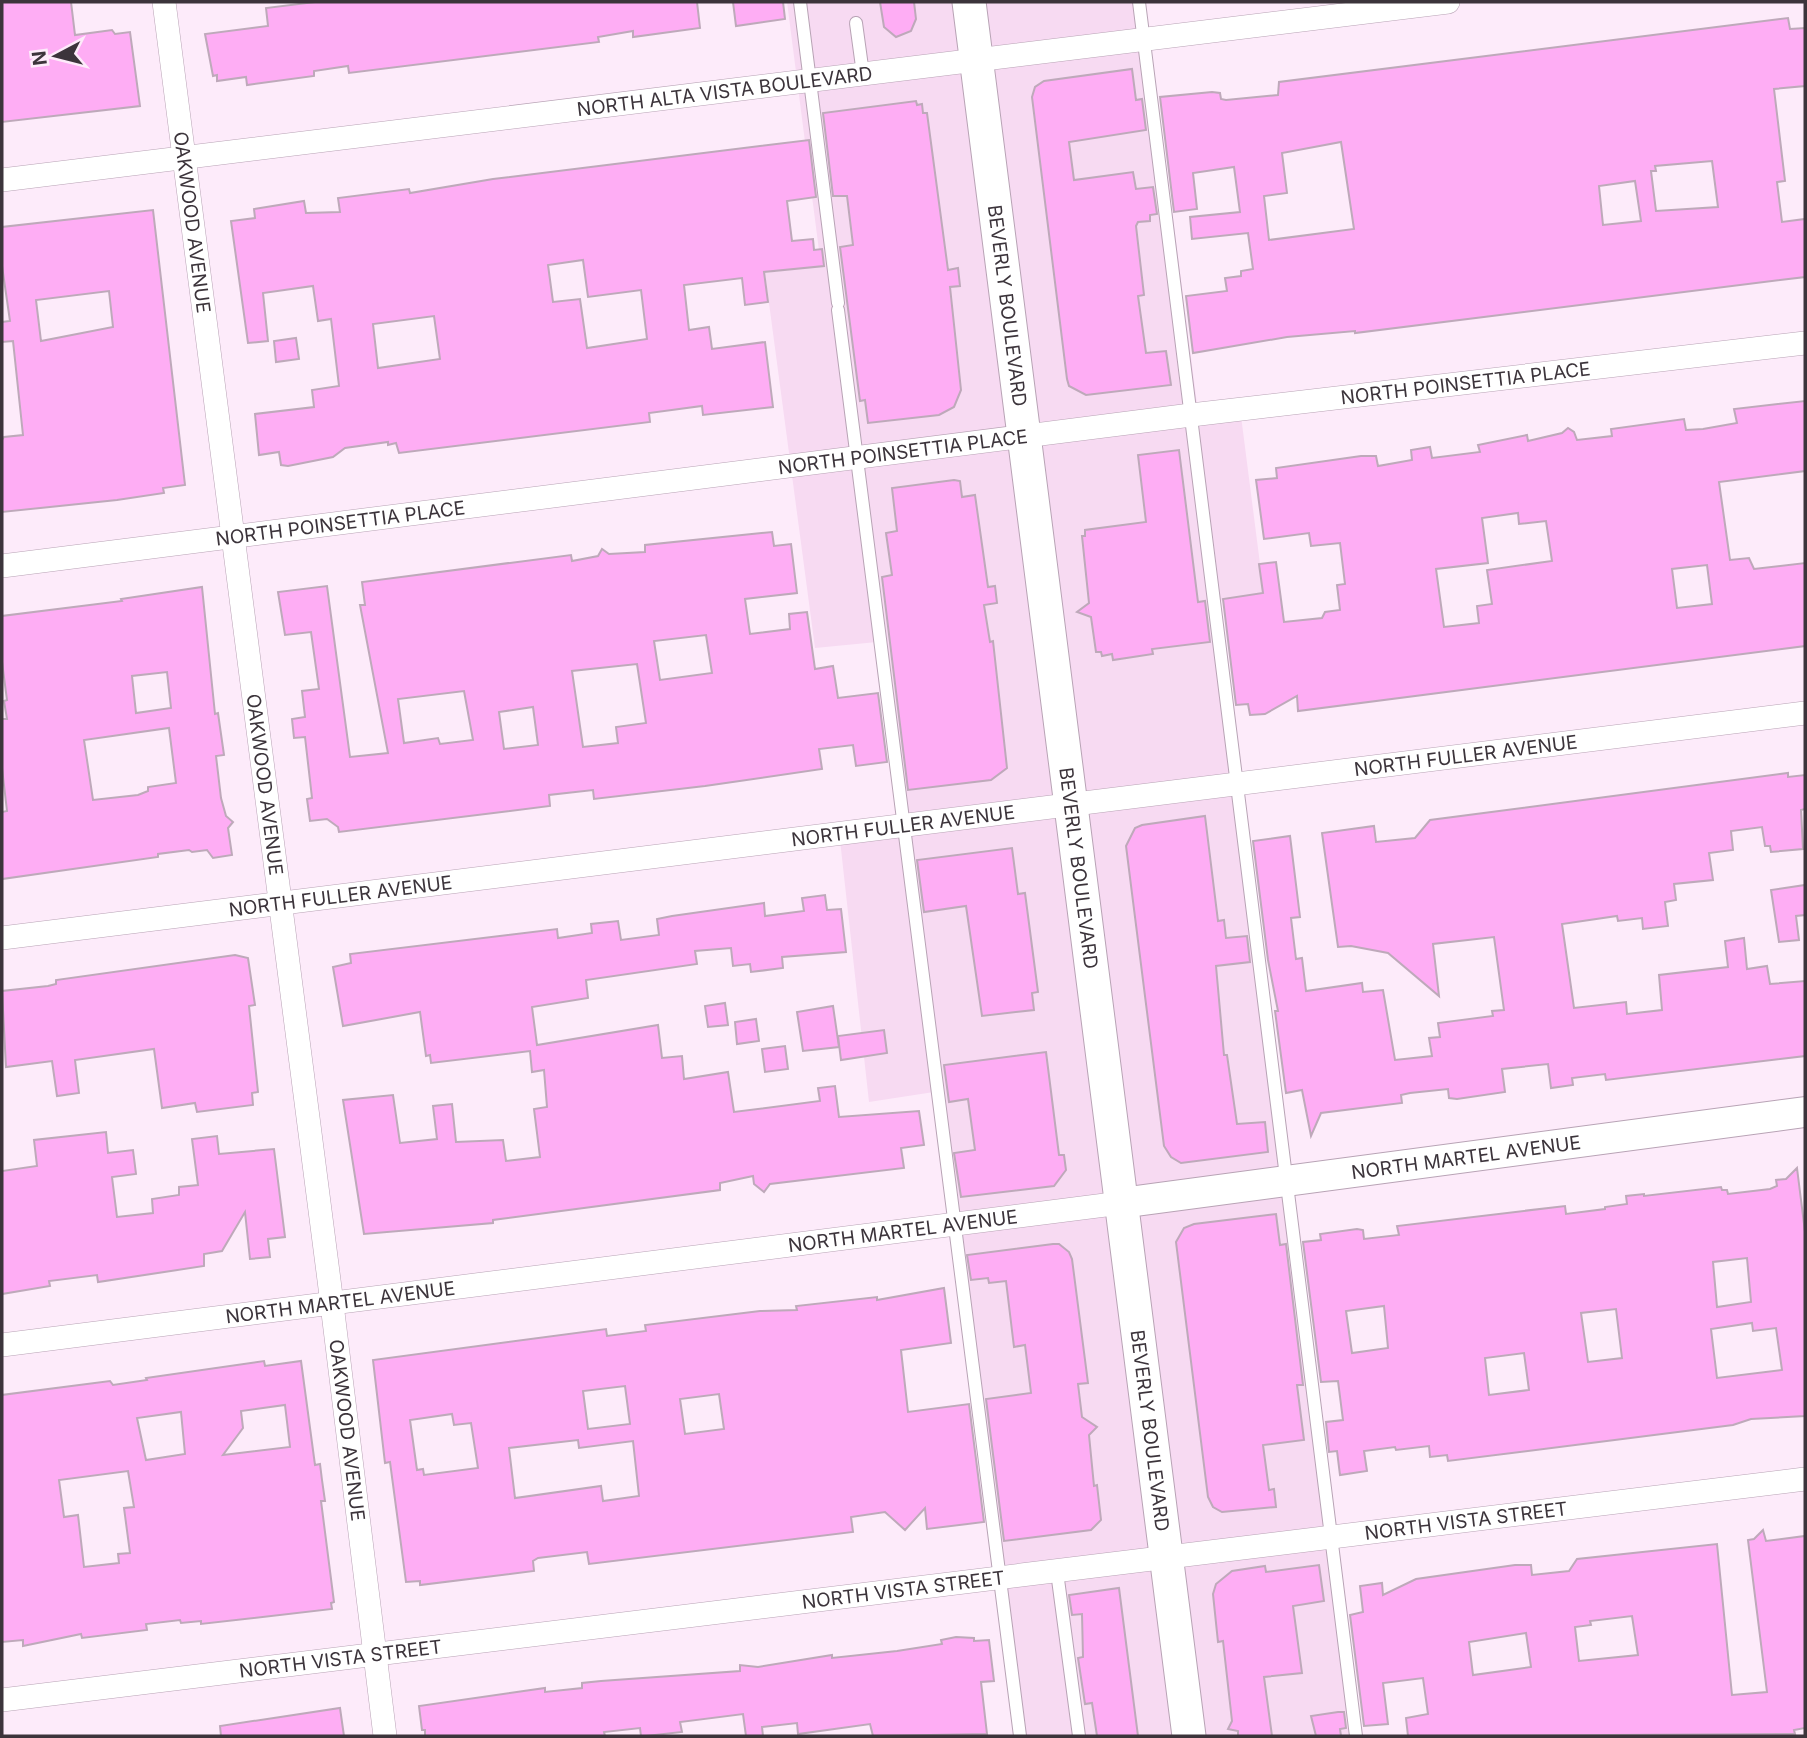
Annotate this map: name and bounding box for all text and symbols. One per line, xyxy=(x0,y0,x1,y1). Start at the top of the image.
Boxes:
north arrow xyxy=(21,21,91,91)
text: N xyxy=(27,49,52,67)
street label: NORTH ALTA VISTA BOULEVARD xyxy=(575,61,874,121)
street label: OAKWOOD AVENUE xyxy=(169,130,216,314)
street label: BEVERLY BOULEVARD xyxy=(983,203,1032,408)
street label: NORTH POINSETTIA PLACE xyxy=(1339,357,1592,409)
street label: NORTH POINSETTIA PLACE xyxy=(777,424,1029,479)
street label: NORTH POINSETTIA PLACE xyxy=(214,496,466,550)
street label: OAKWOOD AVENUE xyxy=(242,692,288,877)
street label: NORTH FULLER AVENUE xyxy=(1353,730,1579,781)
street label: BEVERLY BOULEVARD xyxy=(1055,766,1103,970)
street label: NORTH FULLER AVENUE xyxy=(790,800,1016,851)
street label: NORTH FULLER AVENUE xyxy=(227,870,453,921)
street label: NORTH MARTEL AVENUE xyxy=(1350,1130,1582,1184)
street label: NORTH MARTEL AVENUE xyxy=(787,1205,1019,1257)
street label: NORTH MARTEL AVENUE xyxy=(224,1276,456,1328)
street label: BEVERLY BOULEVARD xyxy=(1126,1328,1174,1533)
street label: OAKWOOD AVENUE xyxy=(325,1338,370,1522)
street label: NORTH VISTA STREET xyxy=(1363,1497,1569,1544)
street label: NORTH VISTA STREET xyxy=(801,1566,1006,1613)
street label: NORTH VISTA STREET xyxy=(238,1635,443,1682)

